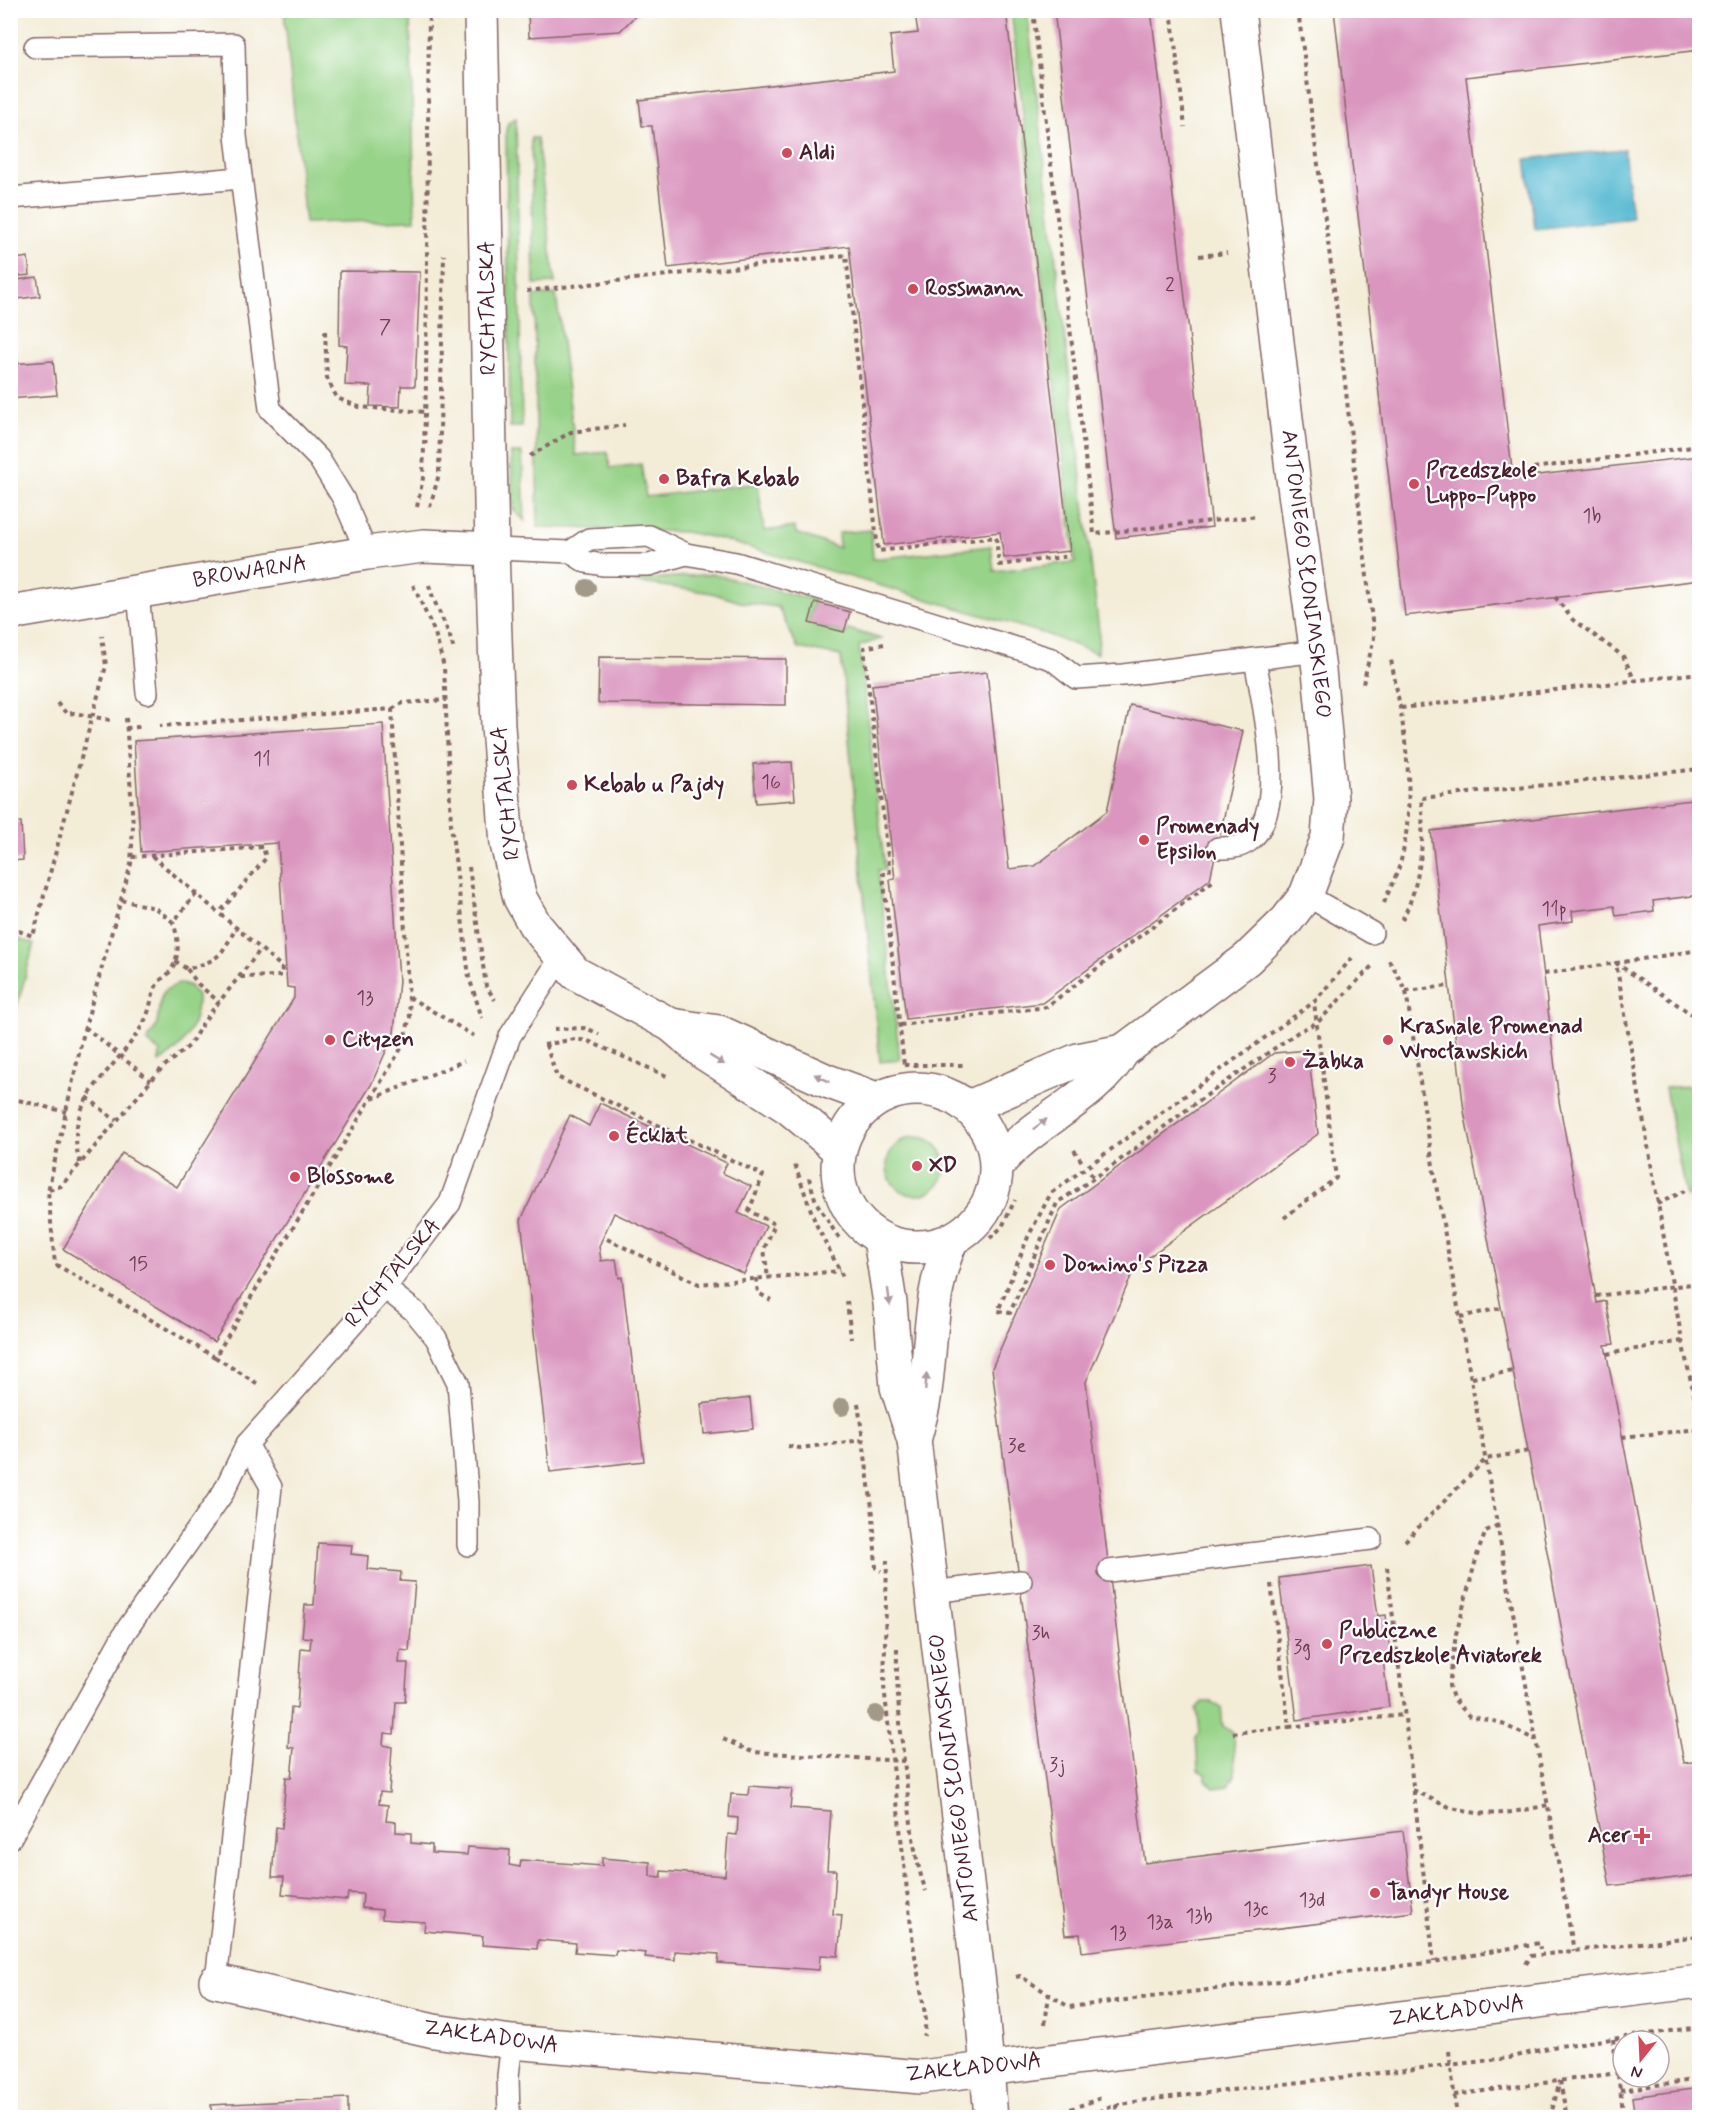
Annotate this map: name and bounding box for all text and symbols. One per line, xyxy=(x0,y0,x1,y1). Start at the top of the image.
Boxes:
place label: Aldi xyxy=(799,139,835,167)
marker: Aldi xyxy=(780,146,794,160)
street label: RYCHTALSKA xyxy=(473,240,503,376)
house number: 2 xyxy=(1165,272,1175,299)
place label: Rossmann xyxy=(925,275,1024,303)
marker: Rossmann xyxy=(906,282,920,296)
house number: 7 xyxy=(379,314,391,341)
street label: ANTONIEGO SŁONIMSKIEGO xyxy=(1274,428,1338,720)
place label: Przedszkole Luppo-Puppo xyxy=(1426,457,1537,510)
place label: Bafra Kebab xyxy=(676,465,799,493)
marker: Bafra Kebab xyxy=(657,472,671,486)
marker: Przedszkole Luppo-Puppo xyxy=(1407,477,1421,491)
house number: 1b xyxy=(1583,503,1602,530)
street label: BROWARNA xyxy=(191,549,309,595)
street label: RYCHTALSKA xyxy=(485,725,527,861)
house number: 11 xyxy=(253,746,271,773)
house number: 16 xyxy=(761,769,781,796)
place label: Kebab u Pajdy xyxy=(584,771,724,800)
marker: Kebab u Pajdy xyxy=(565,778,579,792)
place label: Promenady Epsilon xyxy=(1156,813,1259,866)
marker: Promenady Epsilon xyxy=(1137,833,1151,847)
house number: 11p xyxy=(1541,896,1567,923)
house number: 13 xyxy=(356,985,374,1012)
place label: Krasnale Promenad Wrocławskich xyxy=(1399,1013,1583,1066)
place label: Cityzen xyxy=(342,1026,414,1054)
marker: Cityzen xyxy=(323,1033,337,1047)
marker: Krasnale Promenad Wrocławskich xyxy=(1381,1033,1395,1047)
place label: Żabka xyxy=(1302,1048,1364,1076)
one-way arrow xyxy=(709,1055,725,1066)
marker: Żabka xyxy=(1283,1055,1297,1069)
house number: 3 xyxy=(1267,1063,1277,1090)
one-way arrow xyxy=(813,1074,830,1083)
one-way arrow xyxy=(1032,1118,1048,1130)
place label: Écklat xyxy=(626,1120,690,1150)
marker: Écklat xyxy=(607,1129,621,1143)
place label: XD xyxy=(929,1152,957,1180)
marker: XD xyxy=(910,1159,924,1173)
place label: Blossome xyxy=(307,1163,395,1191)
marker: Blossome xyxy=(288,1170,302,1184)
street label: RYCHTALSKA xyxy=(339,1212,447,1334)
house number: 15 xyxy=(128,1251,148,1278)
place label: Domino's Pizza xyxy=(1062,1251,1209,1279)
marker: Domino's Pizza xyxy=(1043,1258,1057,1272)
one-way arrow xyxy=(884,1287,894,1306)
one-way arrow xyxy=(921,1373,931,1392)
house number: 3e xyxy=(1008,1433,1027,1460)
place label: Publiczne Przedszkole Aviatorek xyxy=(1339,1617,1542,1670)
house number: 3h xyxy=(1032,1620,1050,1647)
street label: ANTONIEGO SŁONIMSKIEGO xyxy=(922,1632,986,1924)
house number: 3g xyxy=(1293,1634,1311,1661)
marker: Publiczne Przedszkole Aviatorek xyxy=(1320,1637,1334,1651)
house number: 3j xyxy=(1049,1752,1065,1779)
place label: Acer xyxy=(1588,1822,1631,1850)
marker: Acer xyxy=(1635,1829,1649,1843)
place label: Tandyr House xyxy=(1387,1879,1510,1908)
marker: Tandyr House xyxy=(1368,1886,1382,1900)
house number: 13d xyxy=(1299,1887,1325,1914)
house number: 13c xyxy=(1243,1896,1269,1923)
house number: 13b xyxy=(1185,1903,1213,1930)
house number: 13a xyxy=(1146,1909,1174,1936)
house number: 13 xyxy=(1109,1920,1127,1947)
street label: ZAKŁADOWA xyxy=(1388,1989,1526,2033)
street label: ZAKŁADOWA xyxy=(422,2014,560,2060)
north arrow xyxy=(1611,2029,1671,2089)
street label: ZAKŁADOWA xyxy=(905,2047,1043,2089)
text: N xyxy=(1629,2060,1645,2083)

